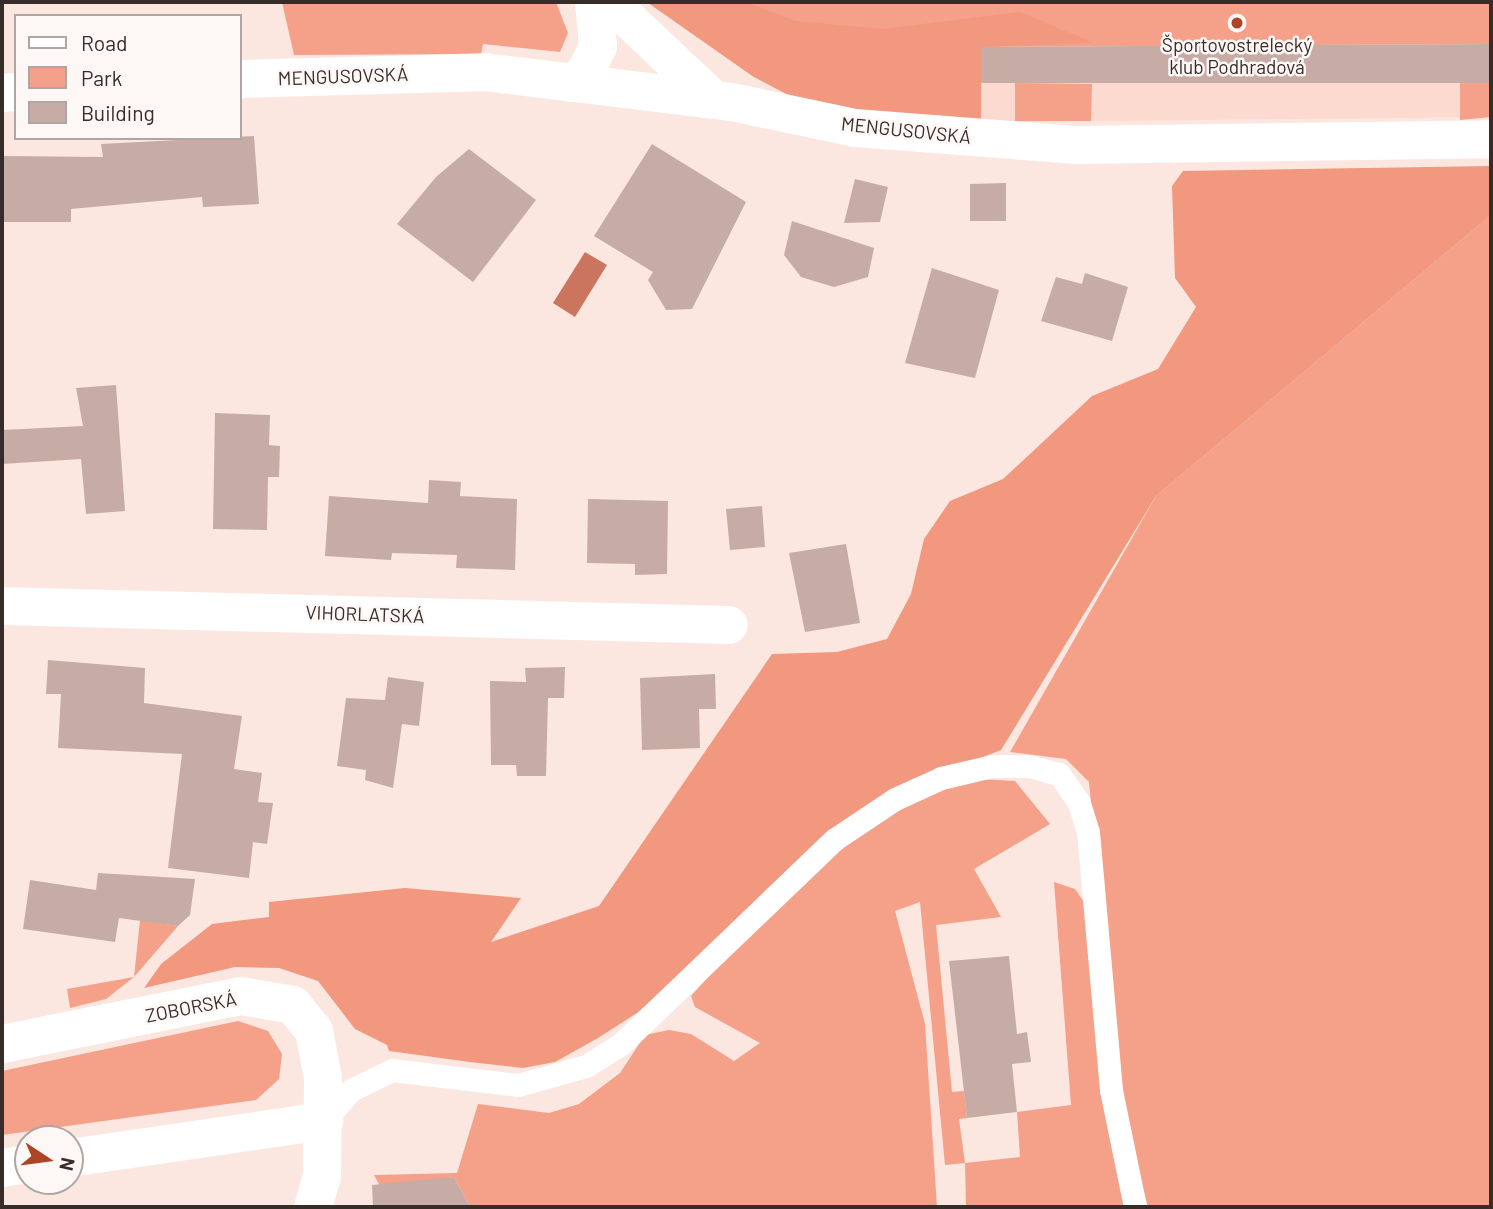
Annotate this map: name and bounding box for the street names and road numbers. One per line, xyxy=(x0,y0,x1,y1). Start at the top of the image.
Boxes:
street label: MENGUSOVSKÁ xyxy=(277,62,409,90)
street label: MENGUSOVSKÁ xyxy=(840,112,972,148)
street label: VIHORLATSKÁ xyxy=(305,601,425,627)
street label: ZOBORSKÁ xyxy=(144,987,238,1027)

